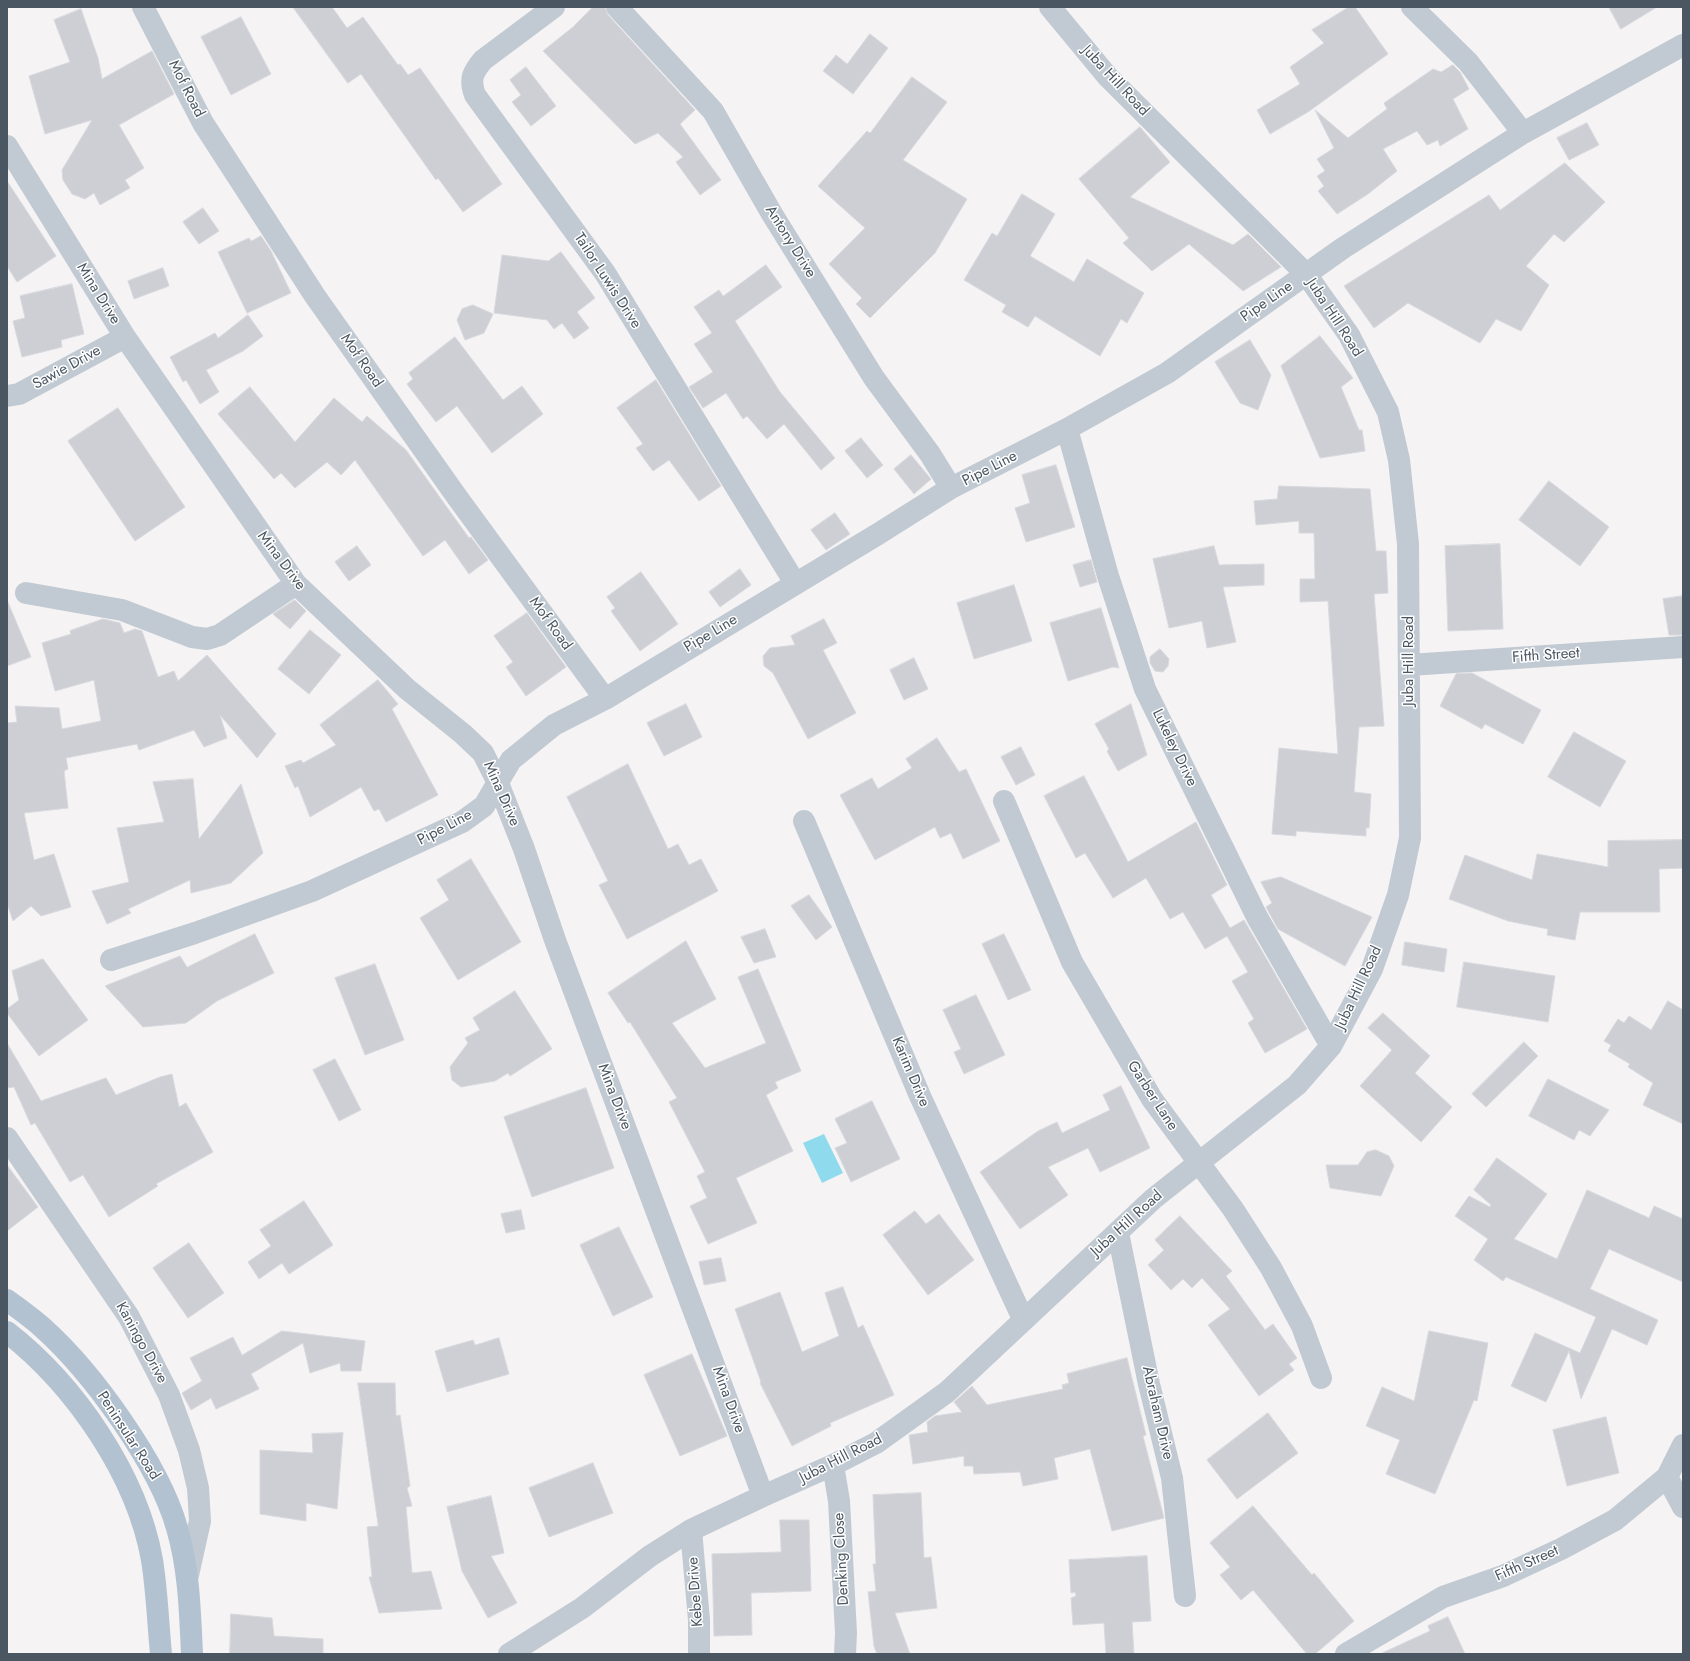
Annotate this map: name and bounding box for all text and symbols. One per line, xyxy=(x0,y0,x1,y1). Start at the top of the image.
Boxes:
street label: Juba Hill Road xyxy=(1078,42,1152,120)
street label: Mof Road xyxy=(164,58,208,120)
street label: Antony Drive xyxy=(761,203,819,281)
street label: Tailor Luwis Drive xyxy=(569,230,645,332)
street label: Mina Drive xyxy=(72,260,124,328)
street label: Juba Hill Road xyxy=(1302,275,1366,361)
street label: Pipe Line xyxy=(1238,278,1296,326)
street label: Mof Road xyxy=(336,331,386,391)
street label: Sawie Drive xyxy=(30,342,104,394)
street label: Pipe Line xyxy=(960,448,1020,490)
street label: Mina Drive xyxy=(253,528,309,594)
street label: Mof Road xyxy=(525,594,575,654)
street label: Pipe Line xyxy=(681,611,741,657)
street label: Juba Hill Road xyxy=(1400,616,1418,706)
street label: Fifth Street xyxy=(1512,645,1580,667)
street label: Lukeley Drive xyxy=(1148,706,1200,790)
street label: Mina Drive xyxy=(479,759,523,829)
street label: Pipe Line xyxy=(415,806,475,850)
street label: Juba Hill Road xyxy=(1332,943,1386,1033)
street label: Karim Drive xyxy=(887,1034,933,1110)
street label: Garber Lane xyxy=(1123,1058,1181,1134)
street label: Mina Drive xyxy=(593,1062,635,1132)
street label: Juba Hill Road xyxy=(1087,1187,1167,1261)
street label: Kaningo Drive xyxy=(111,1299,171,1387)
street label: Abraham Drive xyxy=(1137,1364,1177,1462)
street label: Mina Drive xyxy=(708,1365,748,1435)
street label: Peninsular Road xyxy=(93,1388,163,1484)
street label: Juba Hill Road xyxy=(797,1431,885,1487)
street label: Denking Close xyxy=(831,1512,853,1606)
street label: Fifth Street xyxy=(1493,1542,1561,1586)
street label: Kebe Drive xyxy=(685,1557,707,1627)

